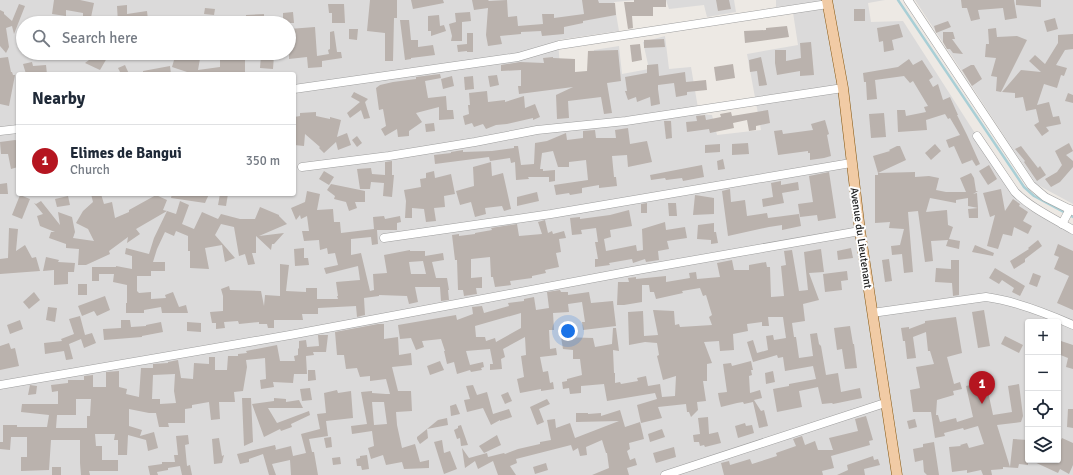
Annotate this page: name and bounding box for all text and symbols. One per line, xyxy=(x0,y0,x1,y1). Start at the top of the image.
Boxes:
search box xyxy=(16,16,296,60)
icon: search xyxy=(30,27,52,49)
text: Search here xyxy=(62,29,138,47)
text: Nearby xyxy=(32,88,85,109)
text: Elimes de Bangui xyxy=(70,144,182,162)
text: 1 xyxy=(41,153,49,169)
text: 350 m xyxy=(246,153,280,169)
text: Church xyxy=(70,162,110,178)
street label: Avenue du Lieutenant xyxy=(847,187,875,289)
map controls xyxy=(1025,319,1061,463)
button: + xyxy=(1025,319,1061,355)
your location xyxy=(558,321,578,341)
button: − xyxy=(1025,355,1061,391)
pin: 1 xyxy=(969,371,995,404)
button: locate xyxy=(1025,391,1061,427)
button: layers xyxy=(1025,427,1061,463)

